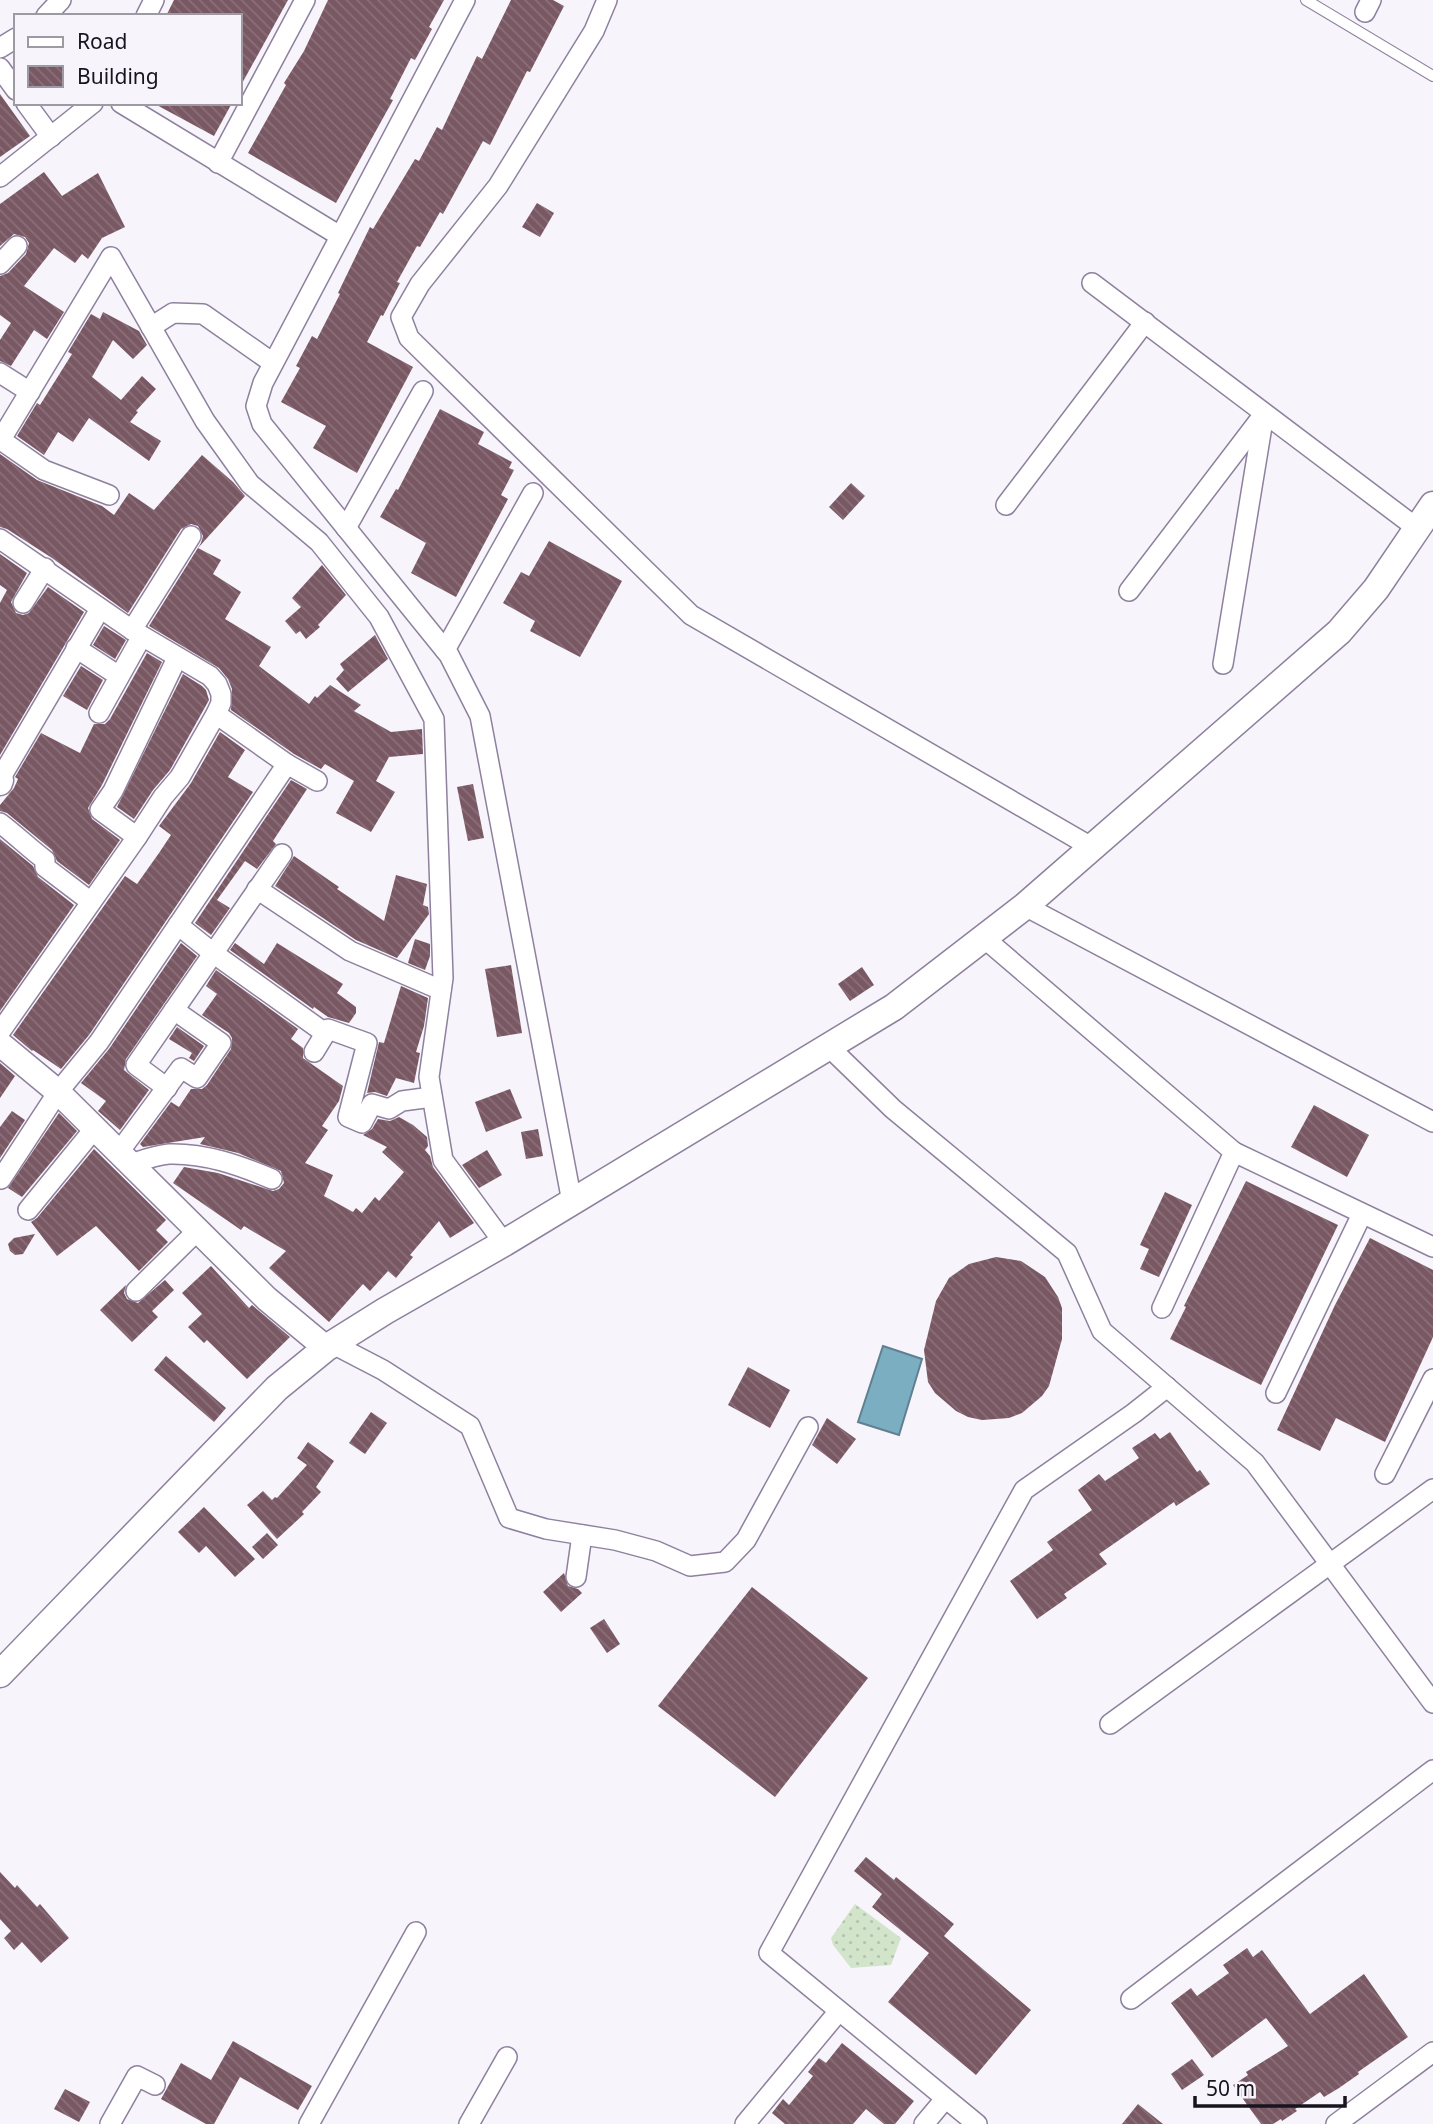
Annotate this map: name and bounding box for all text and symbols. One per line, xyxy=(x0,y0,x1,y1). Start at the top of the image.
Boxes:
legend xyxy=(14,14,242,105)
text: Road xyxy=(77,27,127,55)
text: Building xyxy=(77,62,159,90)
scale bar xyxy=(1195,2064,1346,2108)
text: 50 m xyxy=(1206,2074,1255,2102)

